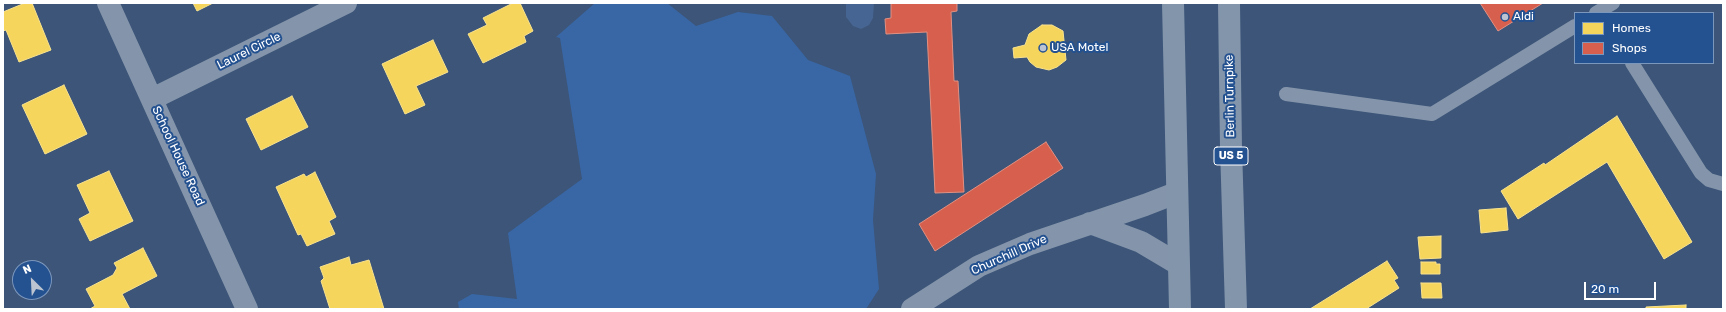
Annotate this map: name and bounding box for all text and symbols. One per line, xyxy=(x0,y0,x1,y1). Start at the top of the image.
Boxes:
place label: Aldi xyxy=(1513,10,1534,24)
marker: Aldi xyxy=(1500,12,1510,22)
legend xyxy=(1574,12,1714,64)
text: Homes xyxy=(1612,21,1651,35)
street label: Laurel Circle xyxy=(215,29,283,73)
place label: USA Motel xyxy=(1051,41,1108,55)
text: Shops xyxy=(1612,41,1647,55)
marker: USA Motel xyxy=(1038,43,1048,53)
street label: Berlin Turnpike xyxy=(1222,54,1238,138)
street label: School House Road xyxy=(149,104,207,208)
road number: US 5 xyxy=(1214,147,1248,165)
street label: Churchill Drive xyxy=(969,232,1049,278)
north arrow xyxy=(12,260,52,300)
text: N xyxy=(21,262,34,277)
scale bar xyxy=(1586,274,1658,300)
text: 20 m xyxy=(1591,282,1619,296)

